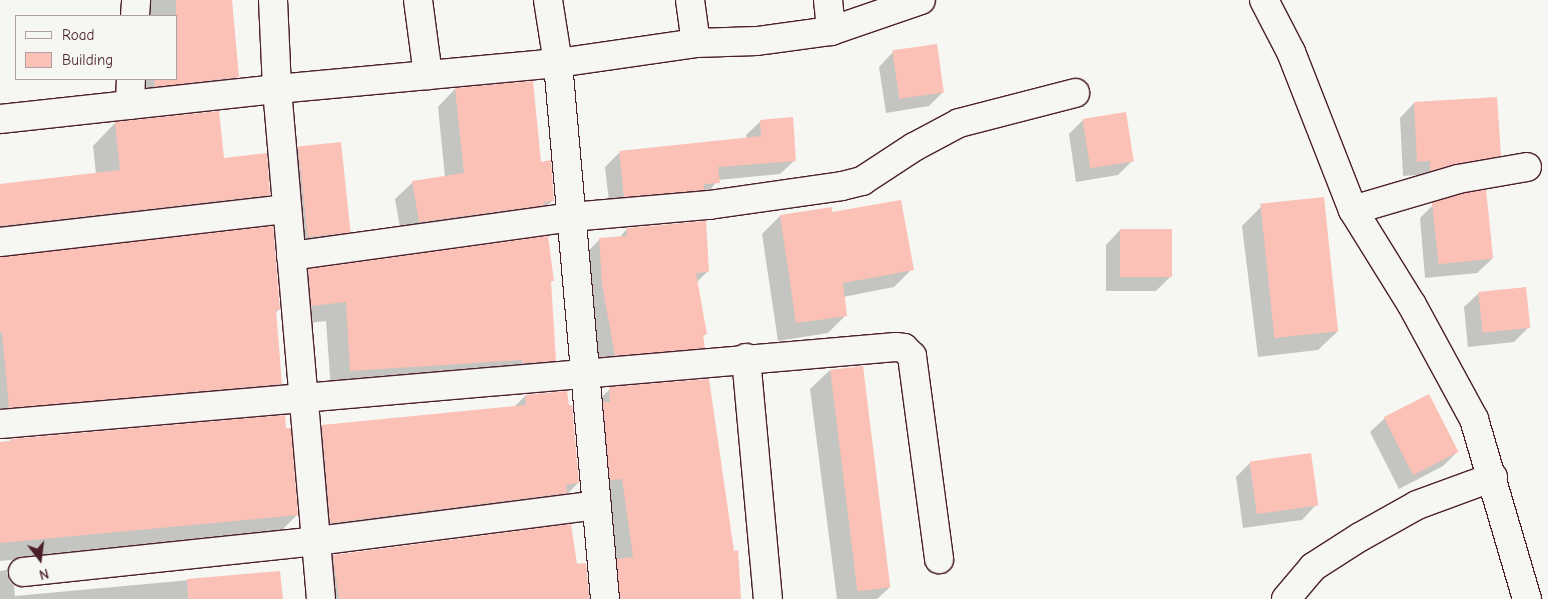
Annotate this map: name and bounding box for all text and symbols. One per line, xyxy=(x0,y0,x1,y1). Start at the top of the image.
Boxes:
legend xyxy=(15,15,178,80)
text: Road xyxy=(62,26,94,44)
text: Building xyxy=(62,51,113,69)
north arrow xyxy=(15,534,65,584)
text: N xyxy=(37,565,51,583)

